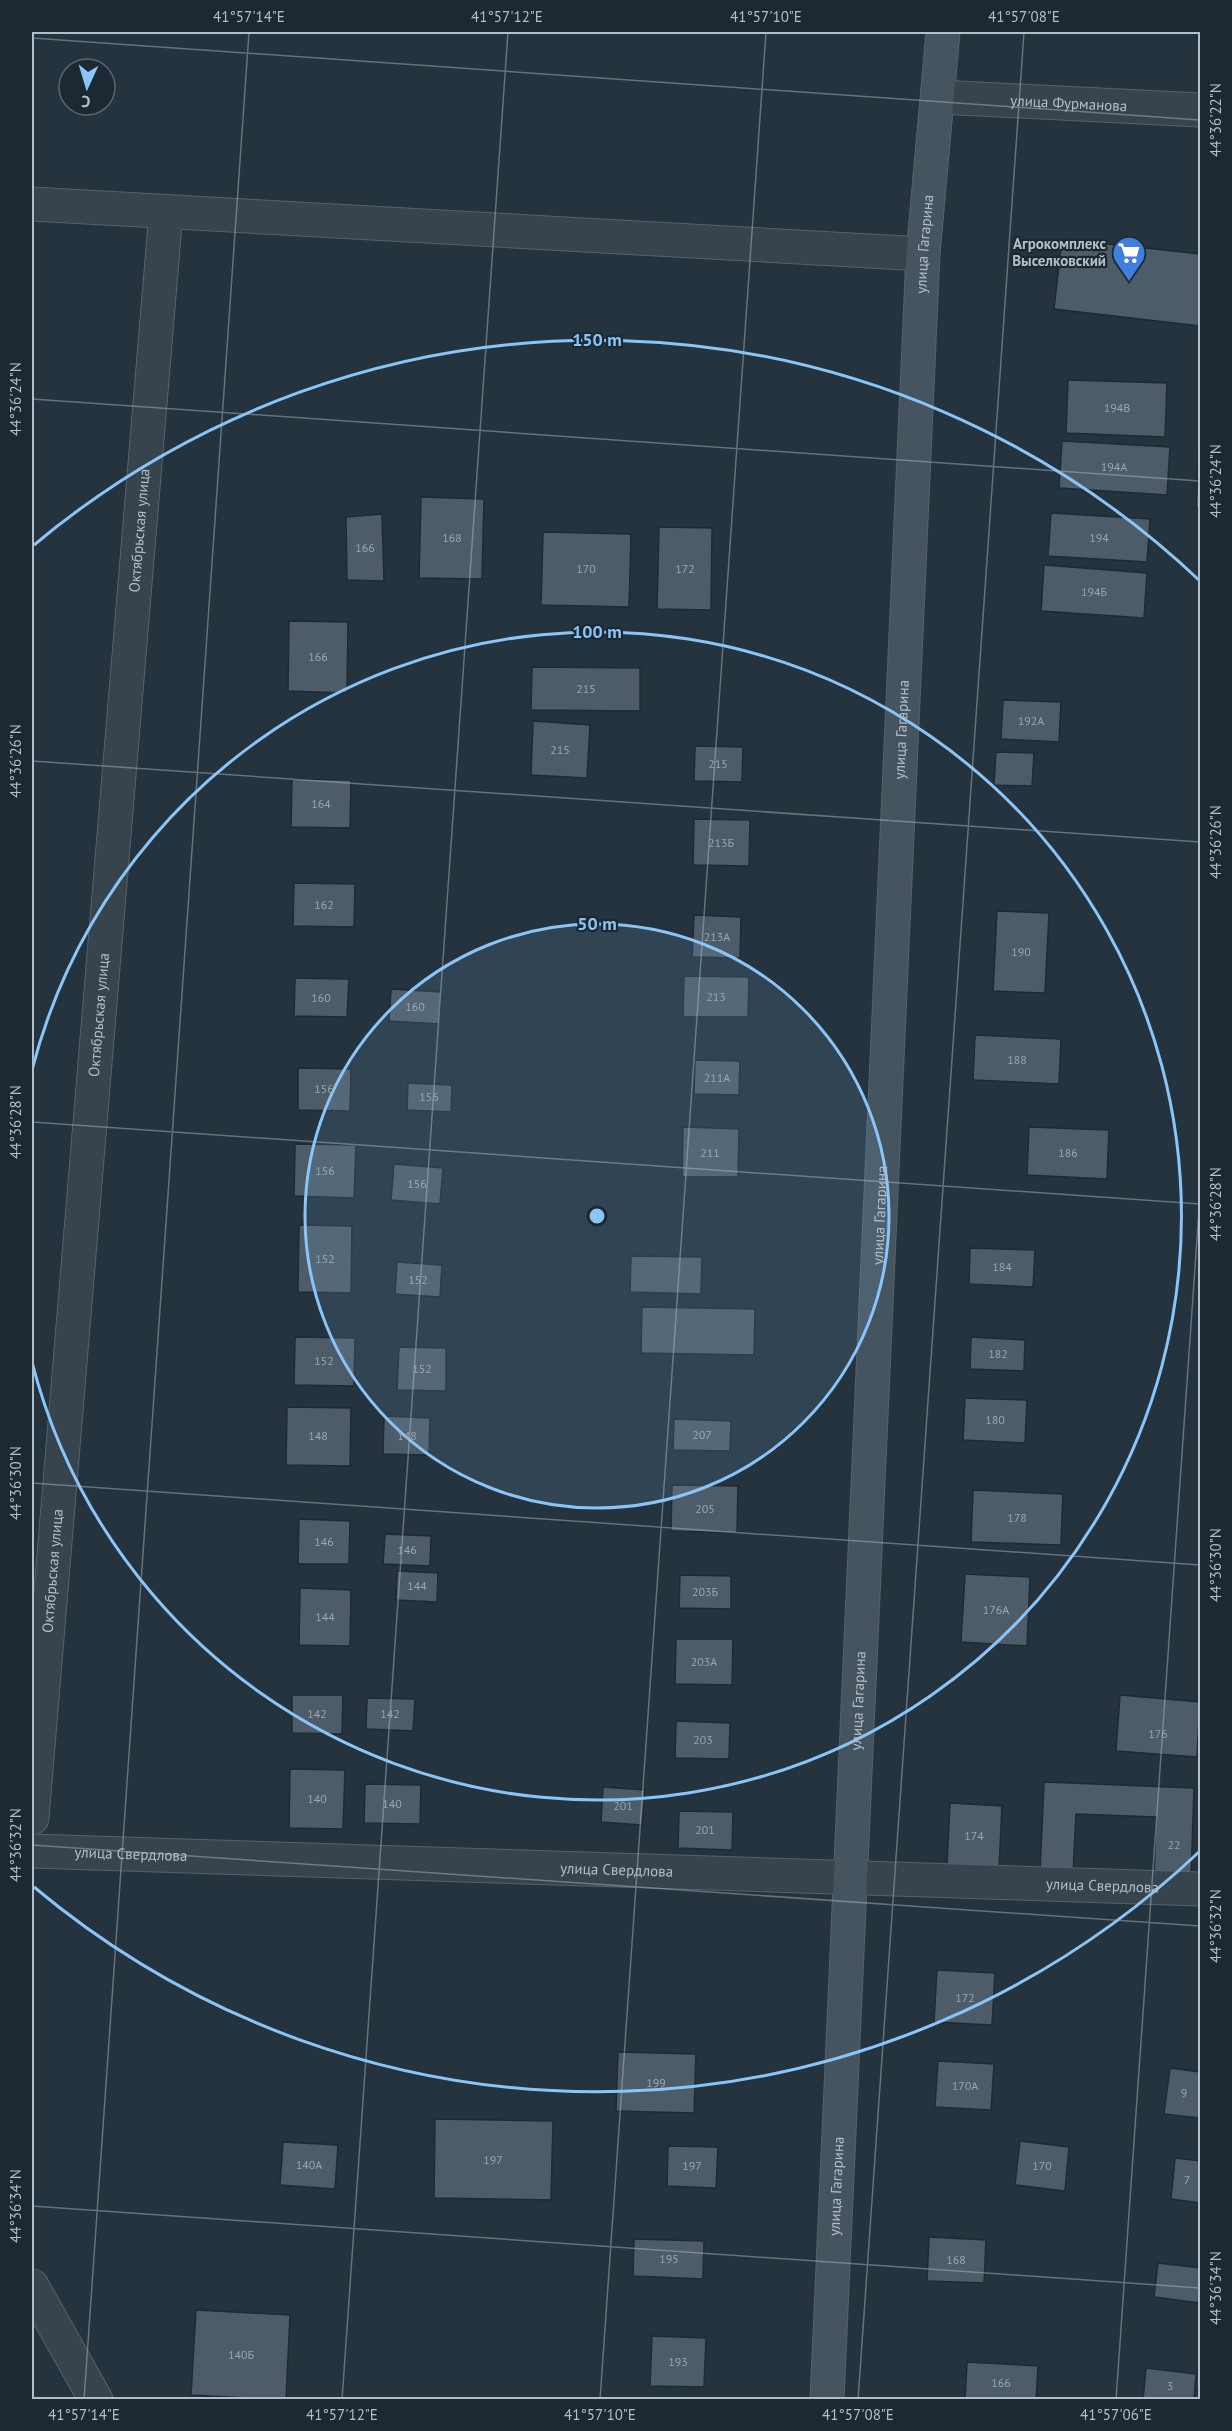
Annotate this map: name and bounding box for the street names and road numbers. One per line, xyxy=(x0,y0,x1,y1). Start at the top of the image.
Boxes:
street label: улица Фурманова xyxy=(1010,91,1128,115)
street label: улица Гагарина xyxy=(911,194,937,294)
street label: Октябрьская улица xyxy=(124,468,154,593)
street label: улица Гагарина xyxy=(890,679,913,780)
street label: Октябрьская улица xyxy=(84,952,113,1077)
street label: улица Гагарина xyxy=(868,1165,891,1265)
street label: Октябрьская улица xyxy=(37,1508,67,1634)
street label: улица Гагарина xyxy=(846,1651,869,1751)
street label: улица Свердлова xyxy=(74,1842,188,1865)
street label: улица Свердлова xyxy=(560,1858,674,1881)
street label: улица Свердлова xyxy=(1046,1874,1159,1897)
street label: улица Гагарина xyxy=(824,2136,848,2236)

